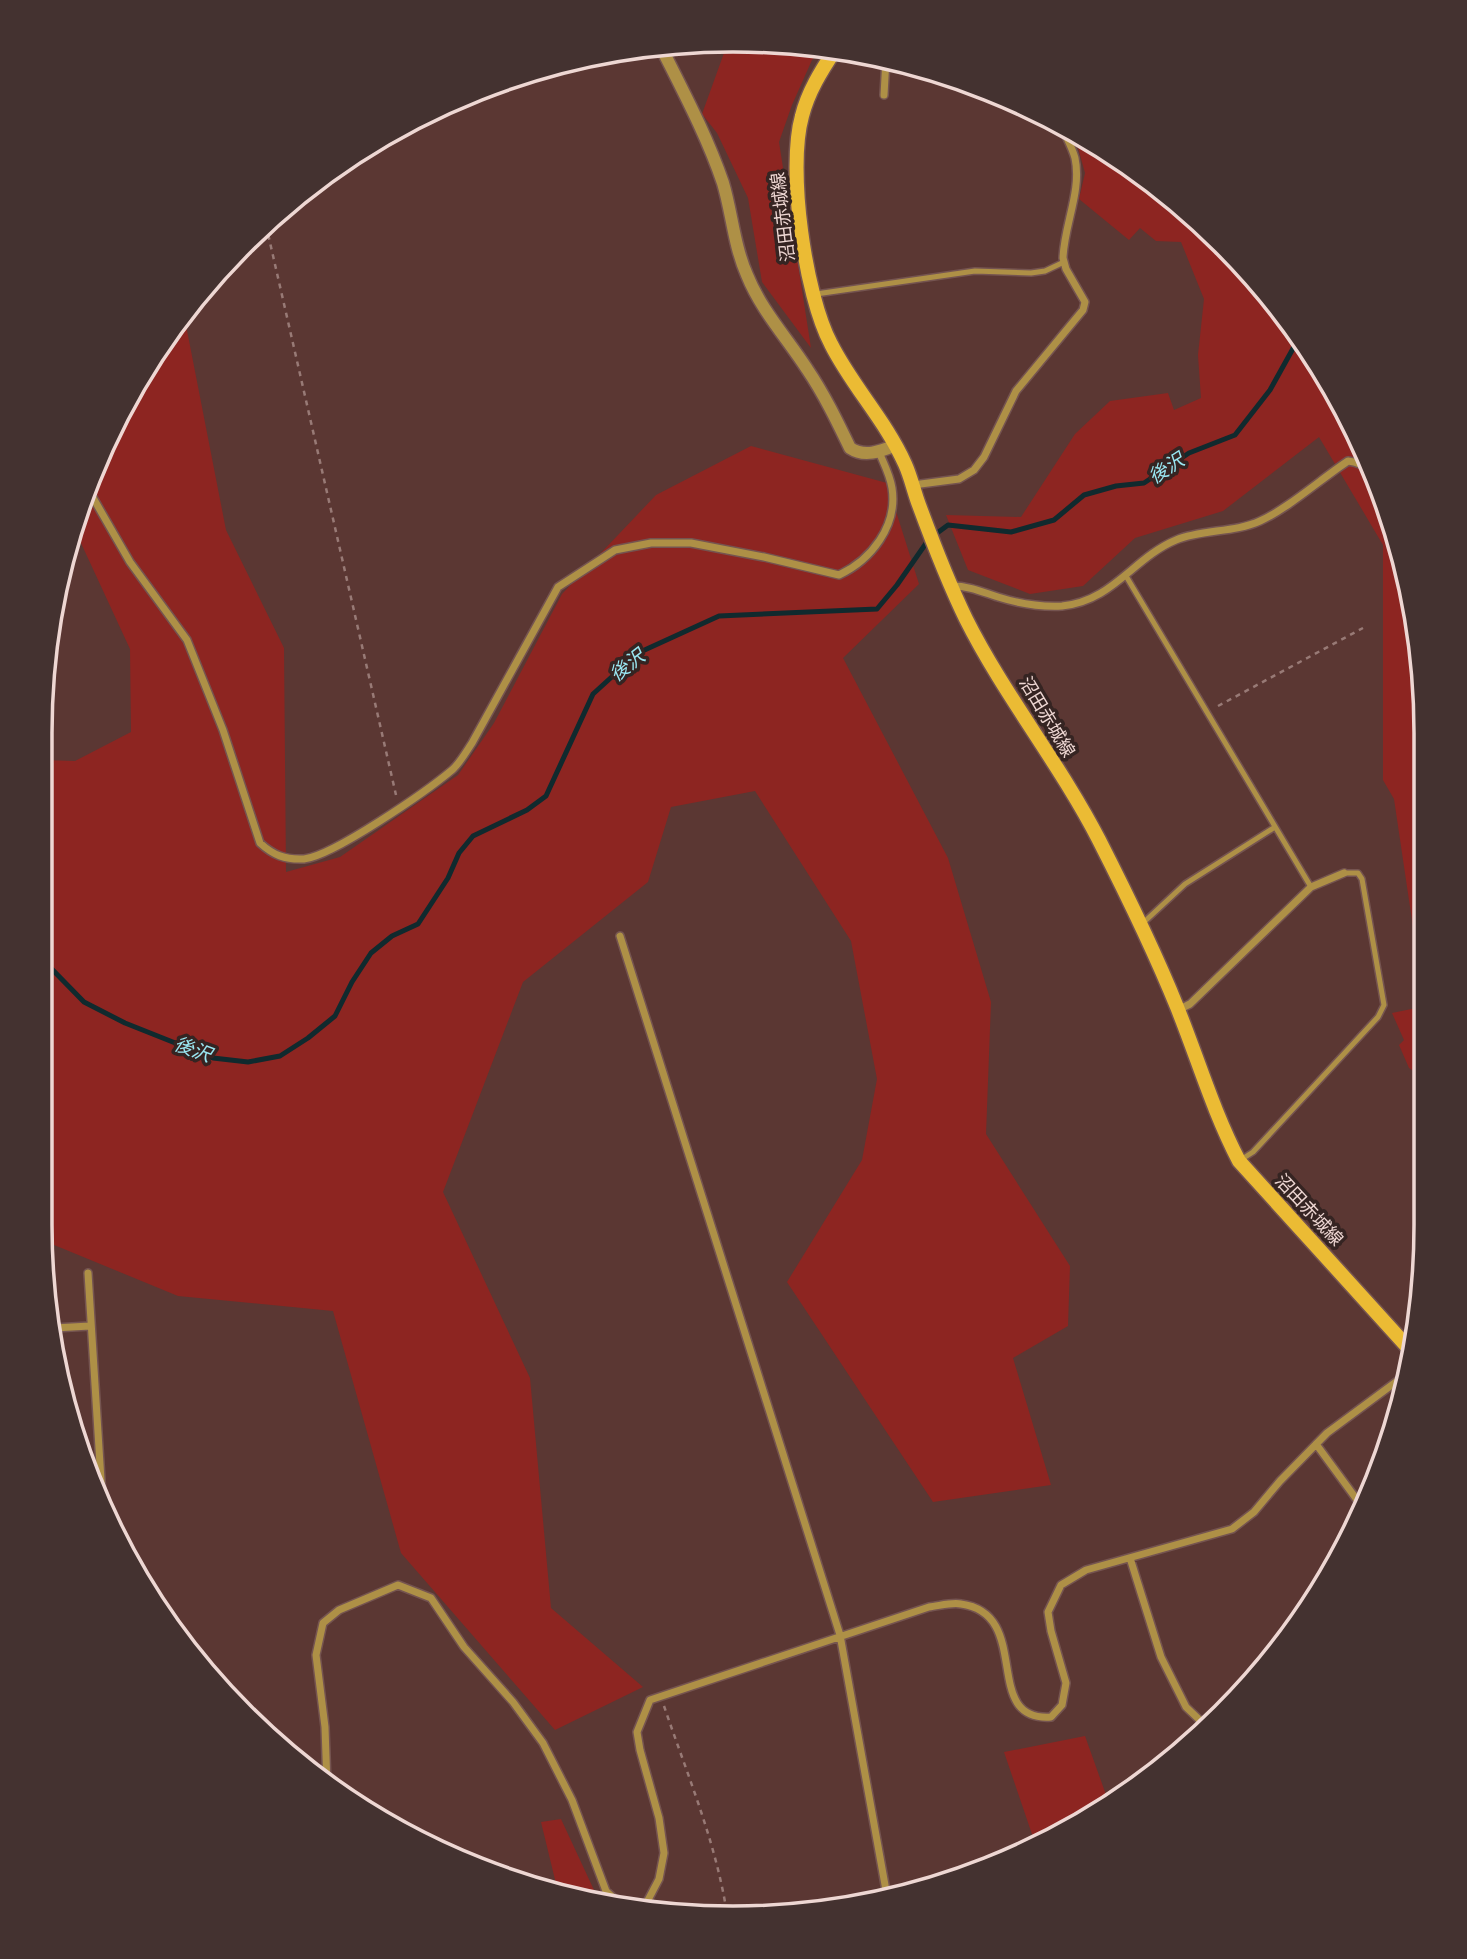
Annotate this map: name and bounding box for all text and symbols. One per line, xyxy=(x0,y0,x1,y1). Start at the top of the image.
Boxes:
street label: 沼田赤城線 xyxy=(764,171,801,263)
water label: 後沢 xyxy=(1142,443,1192,490)
water label: 後沢 xyxy=(603,640,653,688)
street label: 沼田赤城線 xyxy=(1013,671,1082,762)
water label: 後沢 xyxy=(170,1028,219,1070)
street label: 沼田赤城線 xyxy=(1269,1168,1350,1252)

